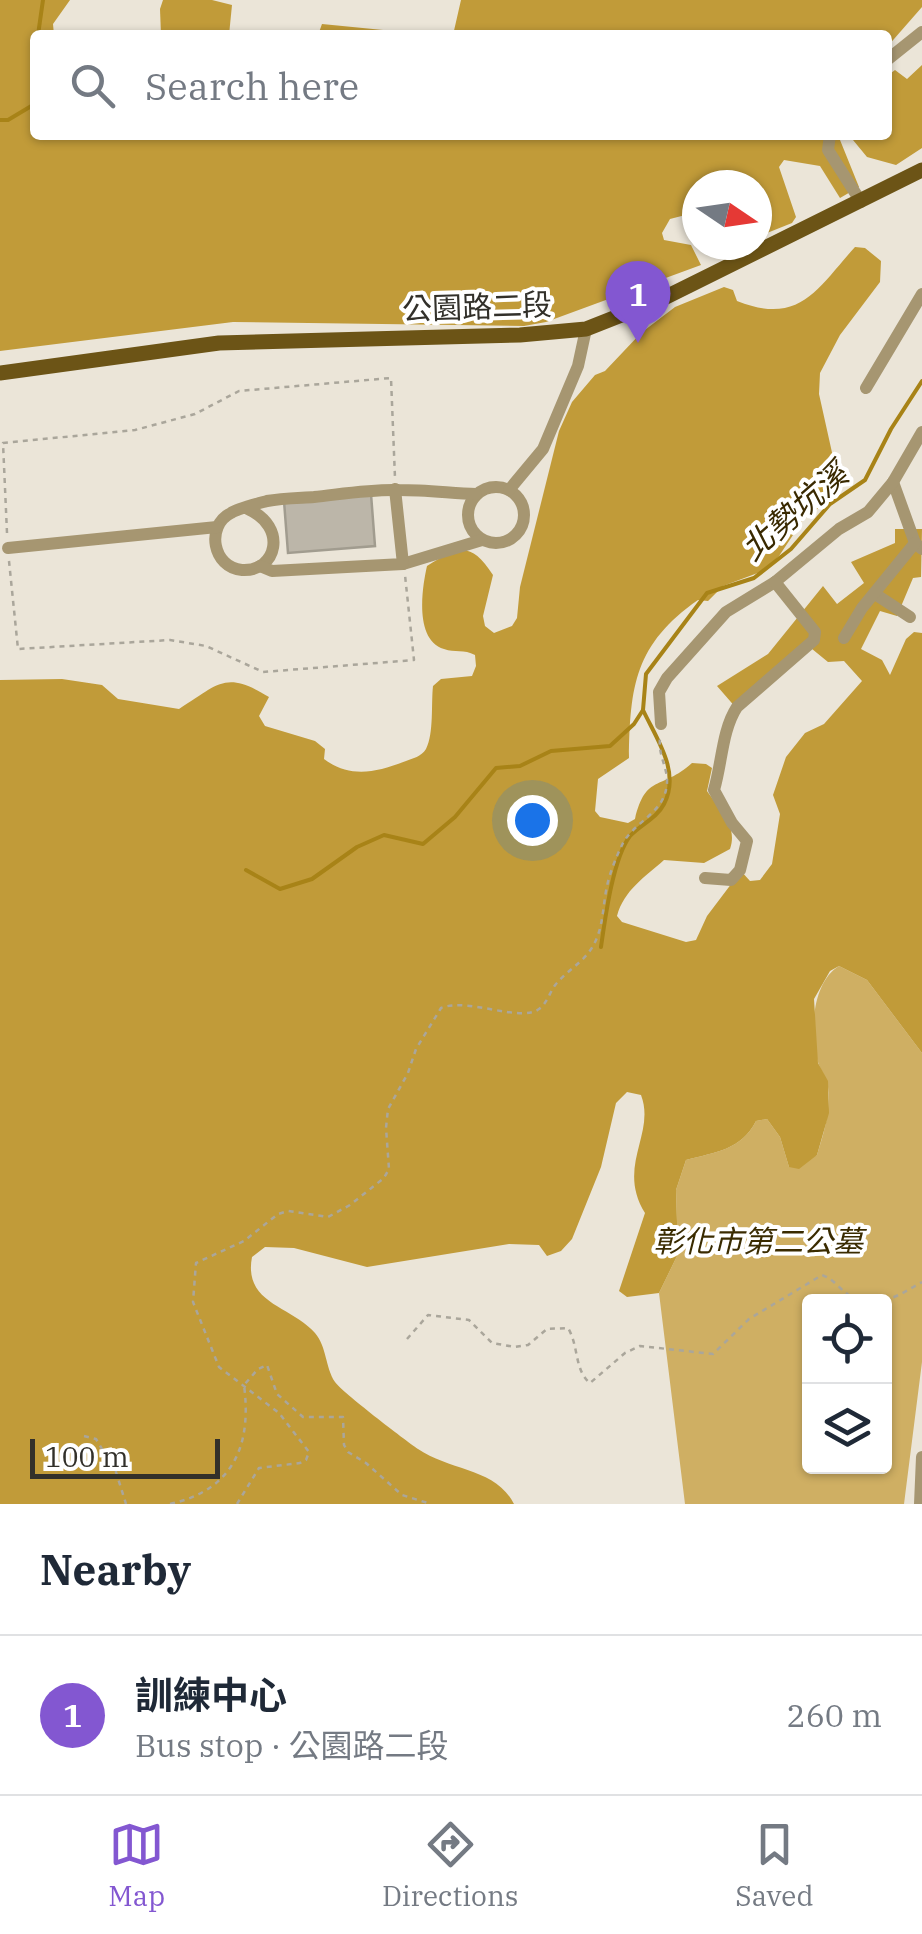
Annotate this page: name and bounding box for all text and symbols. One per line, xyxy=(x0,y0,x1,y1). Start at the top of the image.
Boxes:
search box xyxy=(30,30,892,140)
icon: search xyxy=(65,58,120,113)
text: Search here xyxy=(145,61,359,110)
north arrow xyxy=(682,170,772,260)
pin: 1 xyxy=(606,260,670,343)
street label: 公園路二段 xyxy=(401,284,553,328)
water label: 北勢坑溪 xyxy=(732,451,859,569)
your location xyxy=(507,795,558,846)
park label: 彰化市第二公墓 xyxy=(653,1221,868,1260)
map controls xyxy=(802,1294,892,1474)
button: locate xyxy=(802,1294,892,1384)
button: layers xyxy=(802,1384,892,1474)
scale bar xyxy=(30,1434,220,1478)
text: 100 m xyxy=(45,1438,129,1475)
text: Nearby xyxy=(40,1542,191,1597)
text: 訓練中心 xyxy=(135,1670,287,1719)
text: 1 xyxy=(63,1694,82,1736)
text: 260 m xyxy=(786,1694,882,1736)
text: Bus stop · 公園路二段 xyxy=(135,1724,449,1766)
tab: Map xyxy=(108,1817,165,1914)
tab: Directions xyxy=(382,1817,518,1914)
tab: Saved xyxy=(735,1817,814,1914)

